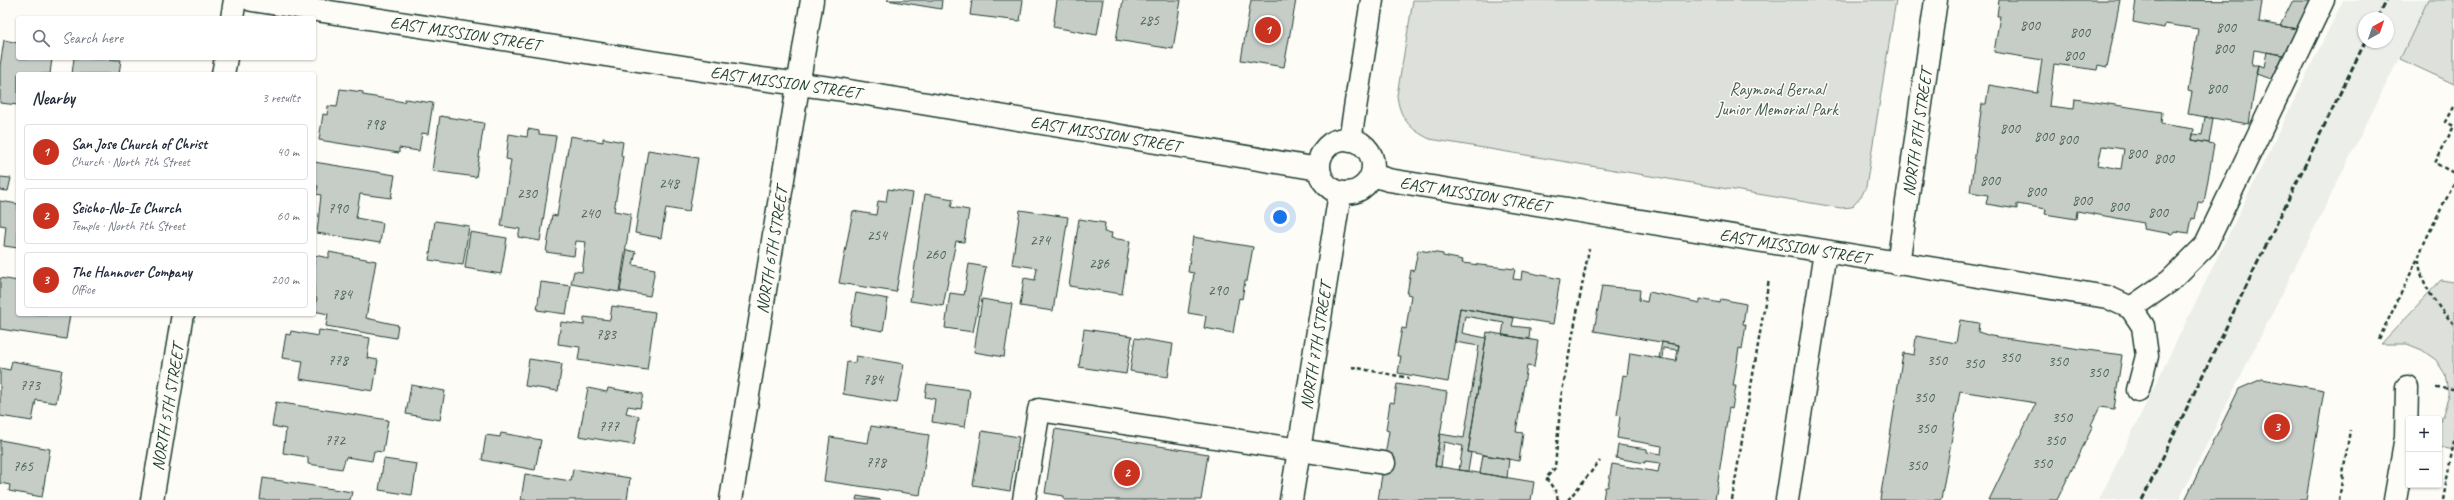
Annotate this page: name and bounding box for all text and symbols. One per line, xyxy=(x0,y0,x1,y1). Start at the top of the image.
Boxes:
street label: EAST MISSION STREET xyxy=(389,11,545,56)
house number: 285 xyxy=(1139,11,1160,30)
north arrow xyxy=(2358,12,2394,48)
pin: 1 xyxy=(1255,15,1281,45)
search box xyxy=(16,16,316,60)
house number: 800 xyxy=(2020,16,2041,35)
house number: 800 xyxy=(2216,18,2237,37)
house number: 800 xyxy=(2070,23,2091,42)
icon: search xyxy=(30,27,52,49)
text: Search here xyxy=(62,29,123,48)
house number: 800 xyxy=(2214,39,2235,58)
house number: 800 xyxy=(2064,46,2085,65)
street label: EAST MISSION STREET xyxy=(709,61,866,104)
street label: NORTH 8TH STREET xyxy=(1897,63,1937,197)
park label: Raymond Bernal Junior Memorial Park xyxy=(1715,79,1839,120)
house number: 800 xyxy=(2207,79,2228,98)
text: Nearby xyxy=(32,88,75,109)
text: 3 results xyxy=(262,90,300,106)
street label: EAST MISSION STREET xyxy=(1029,111,1185,157)
house number: 798 xyxy=(365,115,386,134)
house number: 800 xyxy=(2000,119,2021,138)
house number: 800 xyxy=(2034,127,2055,146)
house number: 800 xyxy=(2058,130,2079,149)
text: San Jose Church of Christ xyxy=(71,135,207,154)
text: 1 xyxy=(43,144,49,160)
text: 40 m xyxy=(277,144,299,160)
house number: 800 xyxy=(2127,144,2148,163)
house number: 800 xyxy=(2154,149,2175,168)
text: Church · North 7th Street xyxy=(71,154,190,170)
street label: EAST MISSION STREET xyxy=(1399,171,1555,217)
house number: 800 xyxy=(1980,171,2001,190)
house number: 248 xyxy=(659,174,680,193)
street label: NORTH 6TH STREET xyxy=(751,181,793,315)
house number: 800 xyxy=(2026,182,2047,201)
house number: 230 xyxy=(517,184,538,203)
house number: 800 xyxy=(2072,191,2093,210)
house number: 800 xyxy=(2109,197,2130,216)
text: Seicho-No-Ie Church xyxy=(71,199,181,218)
house number: 790 xyxy=(328,199,349,218)
house number: 800 xyxy=(2148,203,2169,222)
house number: 240 xyxy=(580,204,601,223)
your location xyxy=(1270,207,1290,227)
text: 2 xyxy=(43,208,49,224)
text: 60 m xyxy=(277,208,299,224)
text: Temple · North 7th Street xyxy=(71,218,185,234)
street label: EAST MISSION STREET xyxy=(1718,224,1875,269)
house number: 254 xyxy=(867,226,888,245)
house number: 274 xyxy=(1030,231,1051,250)
house number: 260 xyxy=(925,245,946,264)
house number: 286 xyxy=(1089,254,1110,273)
text: The Hannover Company xyxy=(71,263,192,282)
text: 3 xyxy=(43,272,49,288)
text: 200 m xyxy=(271,272,299,288)
street label: NORTH 7TH STREET xyxy=(1295,277,1337,411)
house number: 290 xyxy=(1208,281,1229,300)
text: Office xyxy=(71,282,95,298)
house number: 784 xyxy=(332,285,353,304)
house number: 783 xyxy=(596,325,617,344)
street label: NORTH 5TH STREET xyxy=(147,338,189,472)
house number: 350 xyxy=(2000,348,2021,367)
house number: 778 xyxy=(328,351,349,370)
house number: 350 xyxy=(1927,351,1948,370)
house number: 350 xyxy=(2048,352,2069,371)
house number: 350 xyxy=(1964,354,1985,373)
house number: 350 xyxy=(2088,363,2109,382)
house number: 784 xyxy=(863,370,884,389)
house number: 773 xyxy=(20,376,41,395)
house number: 350 xyxy=(1914,388,1935,407)
house number: 350 xyxy=(2052,408,2073,427)
pin: 3 xyxy=(2264,412,2290,442)
map controls xyxy=(2406,416,2442,488)
button: + xyxy=(2406,416,2442,452)
house number: 777 xyxy=(599,417,620,436)
house number: 350 xyxy=(1916,419,1937,438)
house number: 772 xyxy=(325,431,346,450)
house number: 350 xyxy=(2045,431,2066,450)
button: − xyxy=(2406,452,2442,488)
house number: 778 xyxy=(866,453,887,472)
house number: 350 xyxy=(2032,454,2053,473)
house number: 350 xyxy=(1907,456,1928,475)
house number: 765 xyxy=(13,457,34,476)
pin: 2 xyxy=(1114,458,1140,488)

